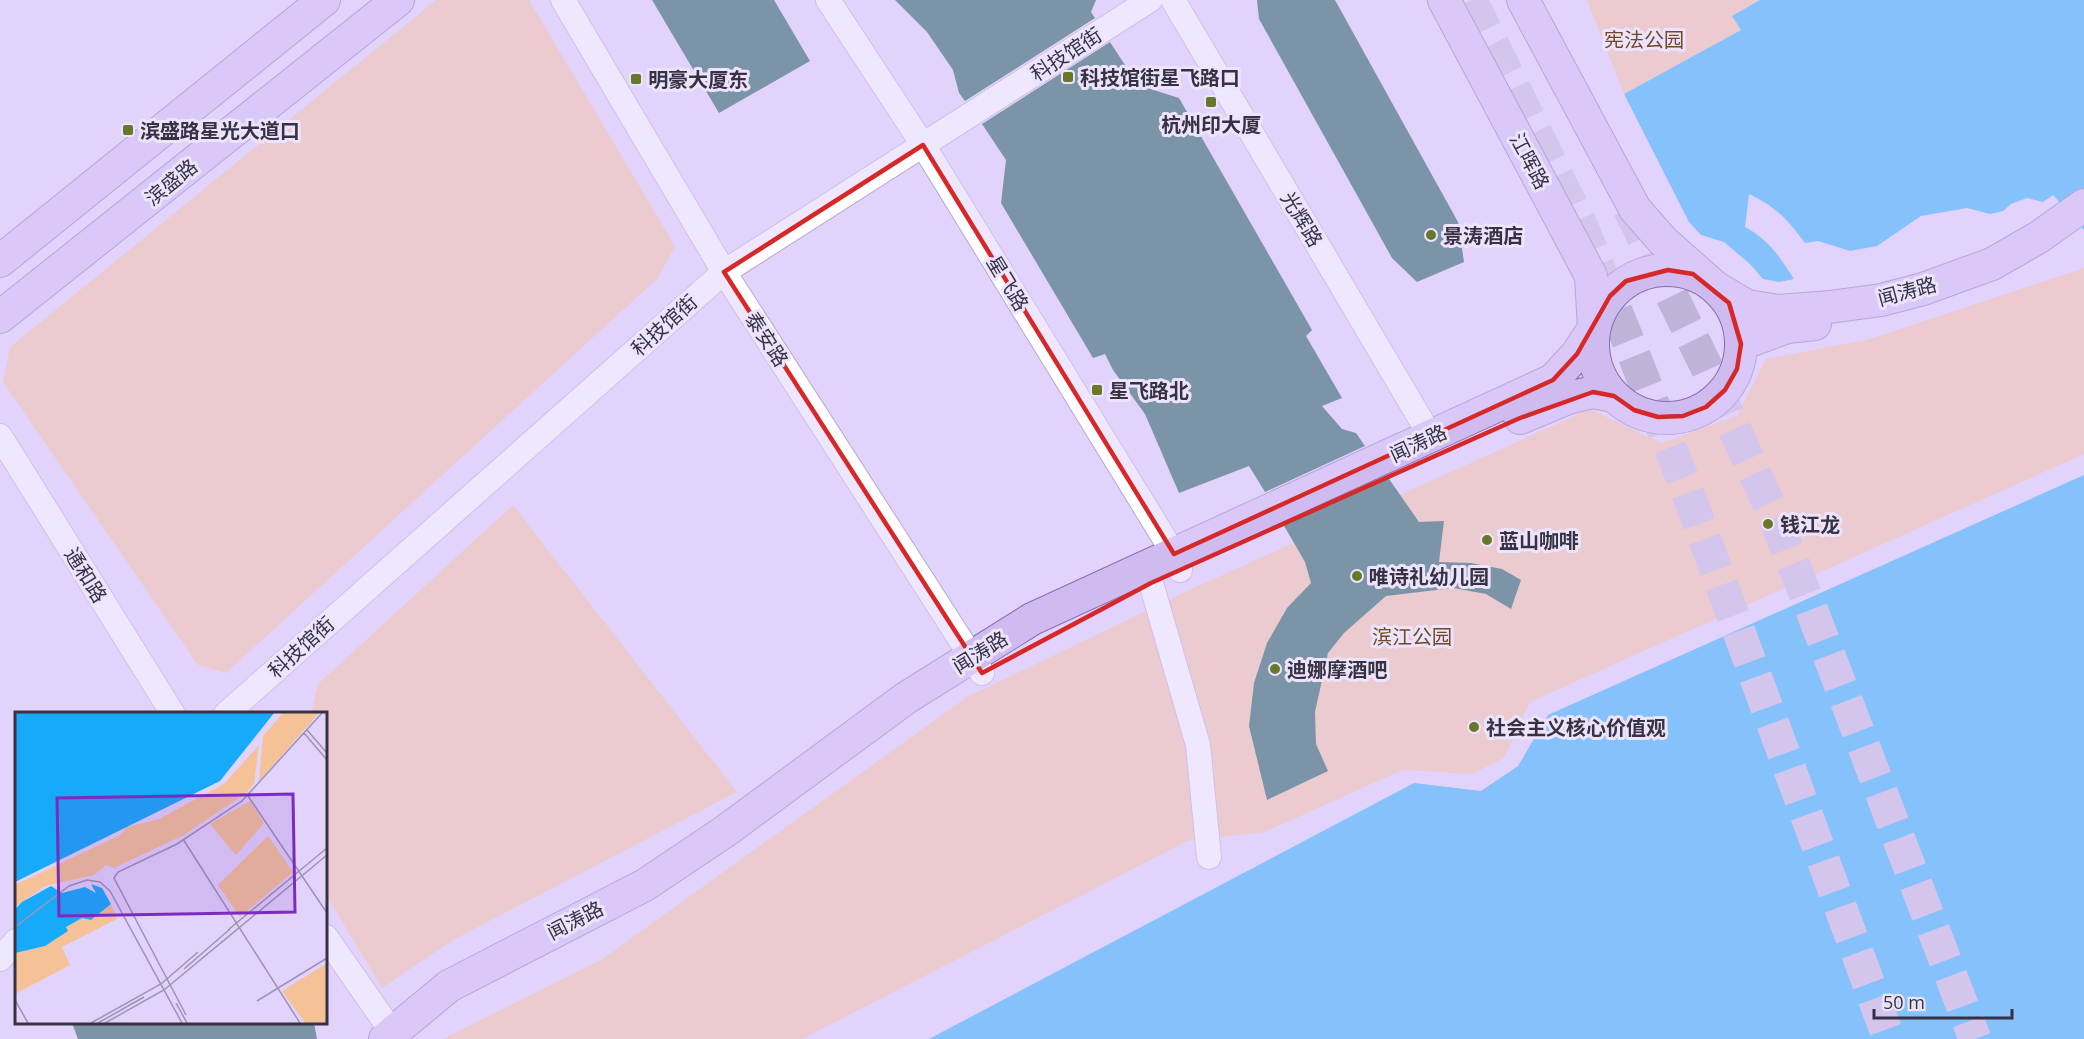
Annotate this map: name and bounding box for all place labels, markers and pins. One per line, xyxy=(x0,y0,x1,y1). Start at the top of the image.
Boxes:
place label: 科技馆街星飞路口 xyxy=(1080,64,1240,91)
place label: 明豪大厦东 xyxy=(648,66,748,93)
marker: 科技馆街星飞路口 xyxy=(1061,70,1075,84)
marker: 明豪大厦东 xyxy=(629,72,643,86)
marker: 杭州印大厦 xyxy=(1204,95,1218,109)
place label: 杭州印大厦 xyxy=(1161,111,1261,138)
place label: 滨盛路星光大道口 xyxy=(140,117,300,144)
marker: 滨盛路星光大道口 xyxy=(121,123,135,137)
place label: 景涛酒店 xyxy=(1443,222,1523,249)
marker: 景涛酒店 xyxy=(1424,228,1438,242)
place label: 星飞路北 xyxy=(1109,377,1189,404)
marker: 星飞路北 xyxy=(1090,383,1104,397)
place label: 钱江龙 xyxy=(1780,511,1840,538)
marker: 钱江龙 xyxy=(1761,517,1775,531)
place label: 蓝山咖啡 xyxy=(1499,527,1579,554)
marker: 蓝山咖啡 xyxy=(1480,533,1494,547)
place label: 唯诗礼幼儿园 xyxy=(1369,563,1489,590)
marker: 唯诗礼幼儿园 xyxy=(1350,569,1364,583)
place label: 迪娜摩酒吧 xyxy=(1287,656,1387,683)
marker: 迪娜摩酒吧 xyxy=(1268,662,1282,676)
place label: 社会主义核心价值观 xyxy=(1486,714,1666,741)
marker: 社会主义核心价值观 xyxy=(1467,720,1481,734)

